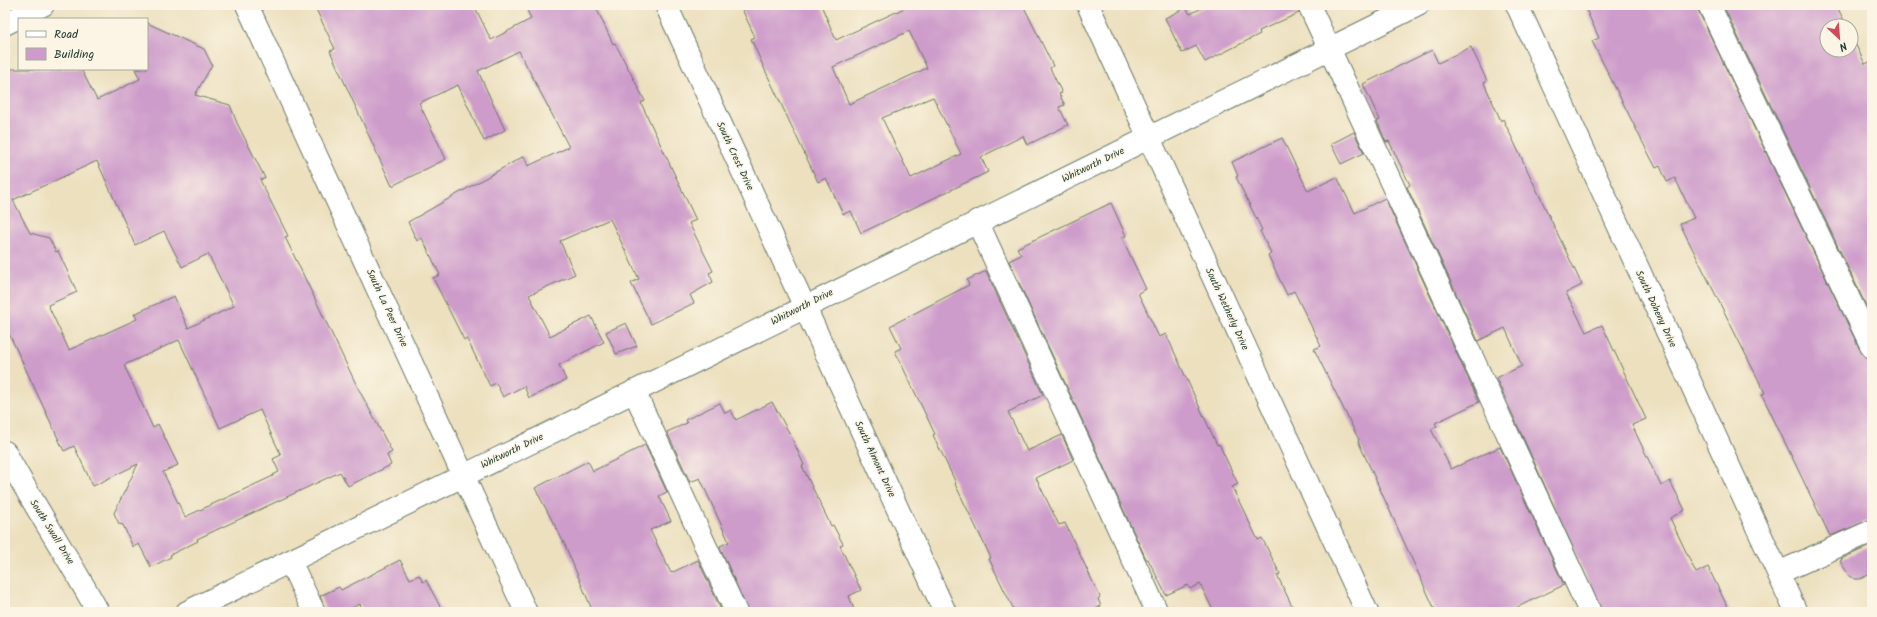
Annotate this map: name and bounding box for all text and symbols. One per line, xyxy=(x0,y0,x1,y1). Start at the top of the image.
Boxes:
legend xyxy=(18,18,148,70)
north arrow xyxy=(1819,18,1859,58)
text: Road xyxy=(54,25,79,44)
text: N xyxy=(1836,36,1850,56)
text: Building xyxy=(54,45,94,64)
street label: South Crest Drive xyxy=(712,119,758,194)
street label: Whitworth Drive xyxy=(1059,143,1128,187)
street label: South Wetherly Drive xyxy=(1201,265,1253,353)
street label: South La Peer Drive xyxy=(362,266,412,350)
street label: South Doheny Drive xyxy=(1631,268,1681,351)
street label: Whitworth Drive xyxy=(768,284,836,330)
street label: South Almont Drive xyxy=(850,418,900,500)
street label: Whitworth Drive xyxy=(478,429,547,473)
street label: South Swall Drive xyxy=(26,496,79,568)

